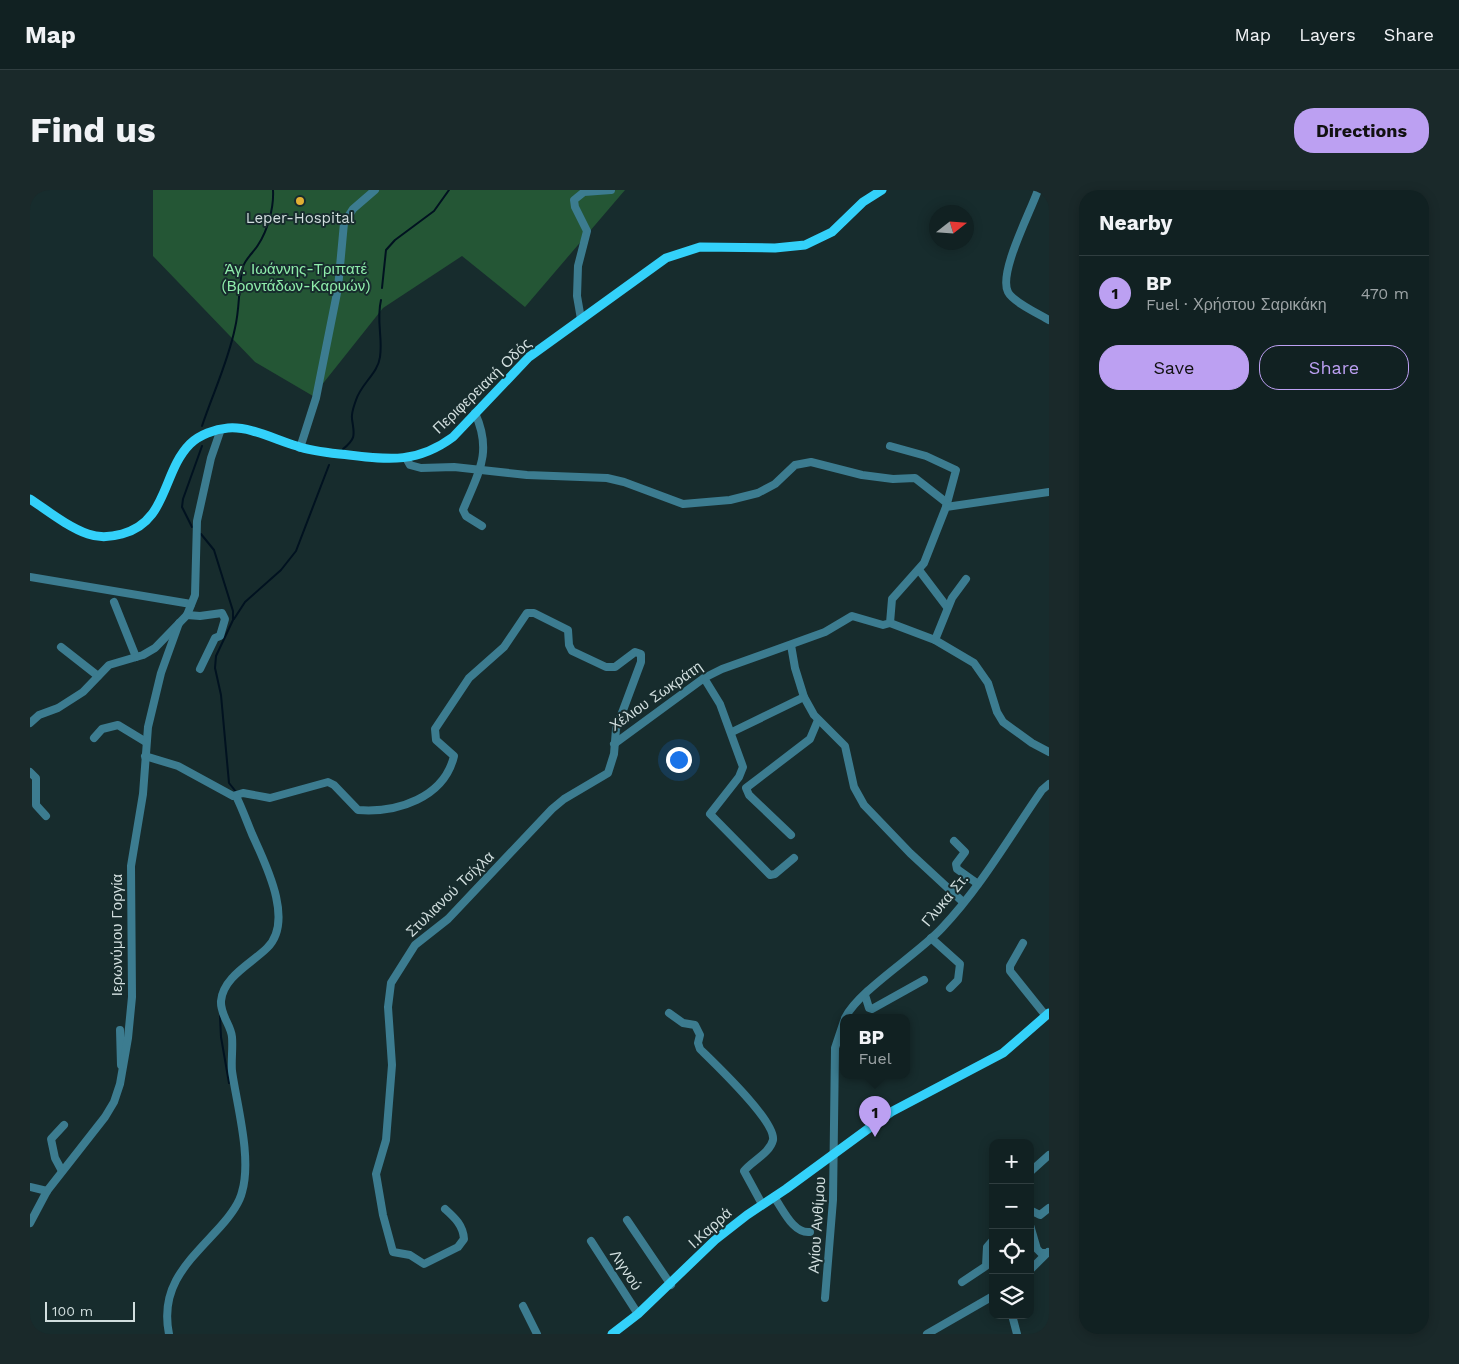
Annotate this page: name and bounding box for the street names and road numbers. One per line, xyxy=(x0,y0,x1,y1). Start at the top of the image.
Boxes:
street label: Περιφερειακή Οδός xyxy=(429,335,535,437)
street label: Χέλιου Σωκράτη xyxy=(606,657,706,735)
street label: Στυλιανού Τσίχλα xyxy=(402,847,498,941)
street label: Γλυκα Στ. xyxy=(918,870,972,930)
street label: Ιερωνύμου Γοργία xyxy=(108,873,126,996)
street label: Αγίου Ανθίμου xyxy=(805,1176,829,1274)
street label: Ι.Καρρά xyxy=(685,1204,736,1252)
street label: Λιγνού xyxy=(606,1246,646,1294)

